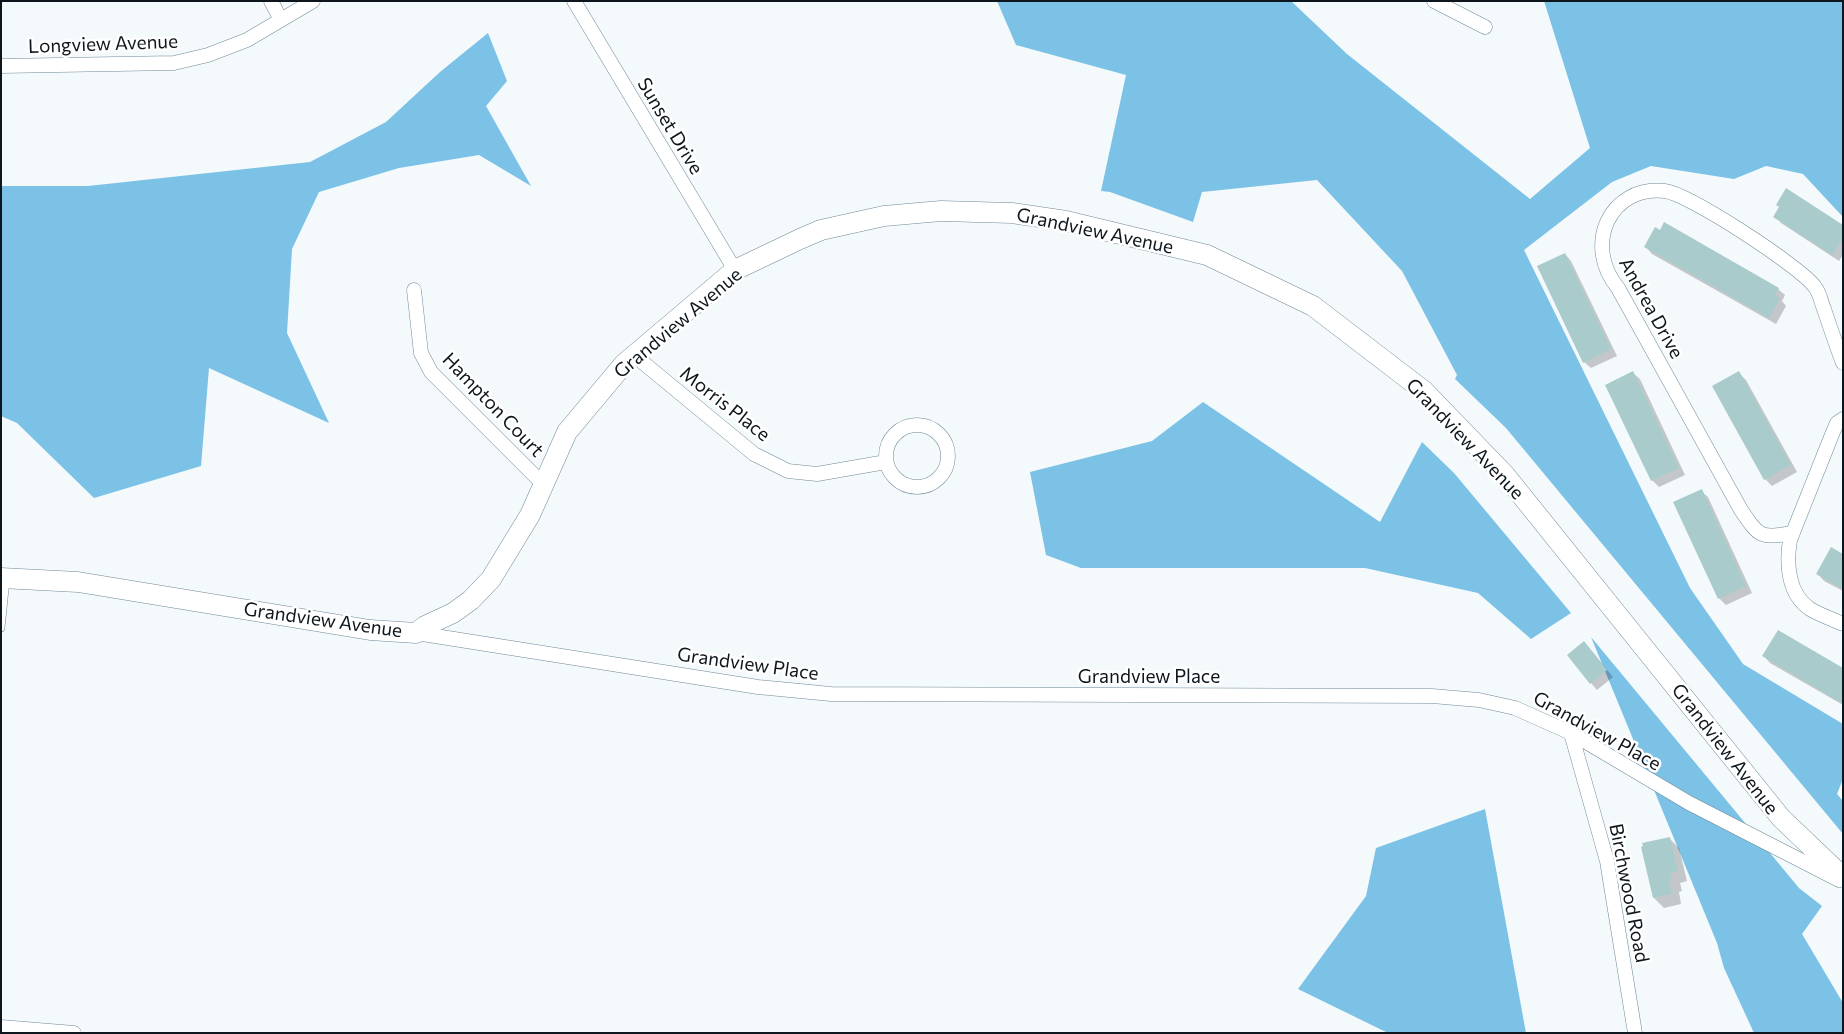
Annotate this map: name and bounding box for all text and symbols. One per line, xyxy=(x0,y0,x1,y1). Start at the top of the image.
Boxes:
street label: Longview Avenue xyxy=(28,30,178,58)
street label: Sunset Drive xyxy=(632,74,708,178)
street label: Grandview Avenue xyxy=(1015,203,1175,259)
street label: Andrea Drive xyxy=(1614,254,1688,362)
street label: Grandview Avenue xyxy=(609,263,747,383)
street label: Hampton Court xyxy=(438,348,548,462)
street label: Morris Place xyxy=(675,362,775,446)
street label: Grandview Avenue xyxy=(1401,374,1529,504)
street label: Grandview Avenue xyxy=(242,598,404,642)
street label: Grandview Place xyxy=(676,643,820,685)
street label: Grandview Place xyxy=(1078,666,1220,688)
street label: Grandview Avenue xyxy=(1667,679,1783,819)
street label: Grandview Place xyxy=(1529,686,1665,776)
street label: Birchwood Road xyxy=(1604,822,1654,964)

